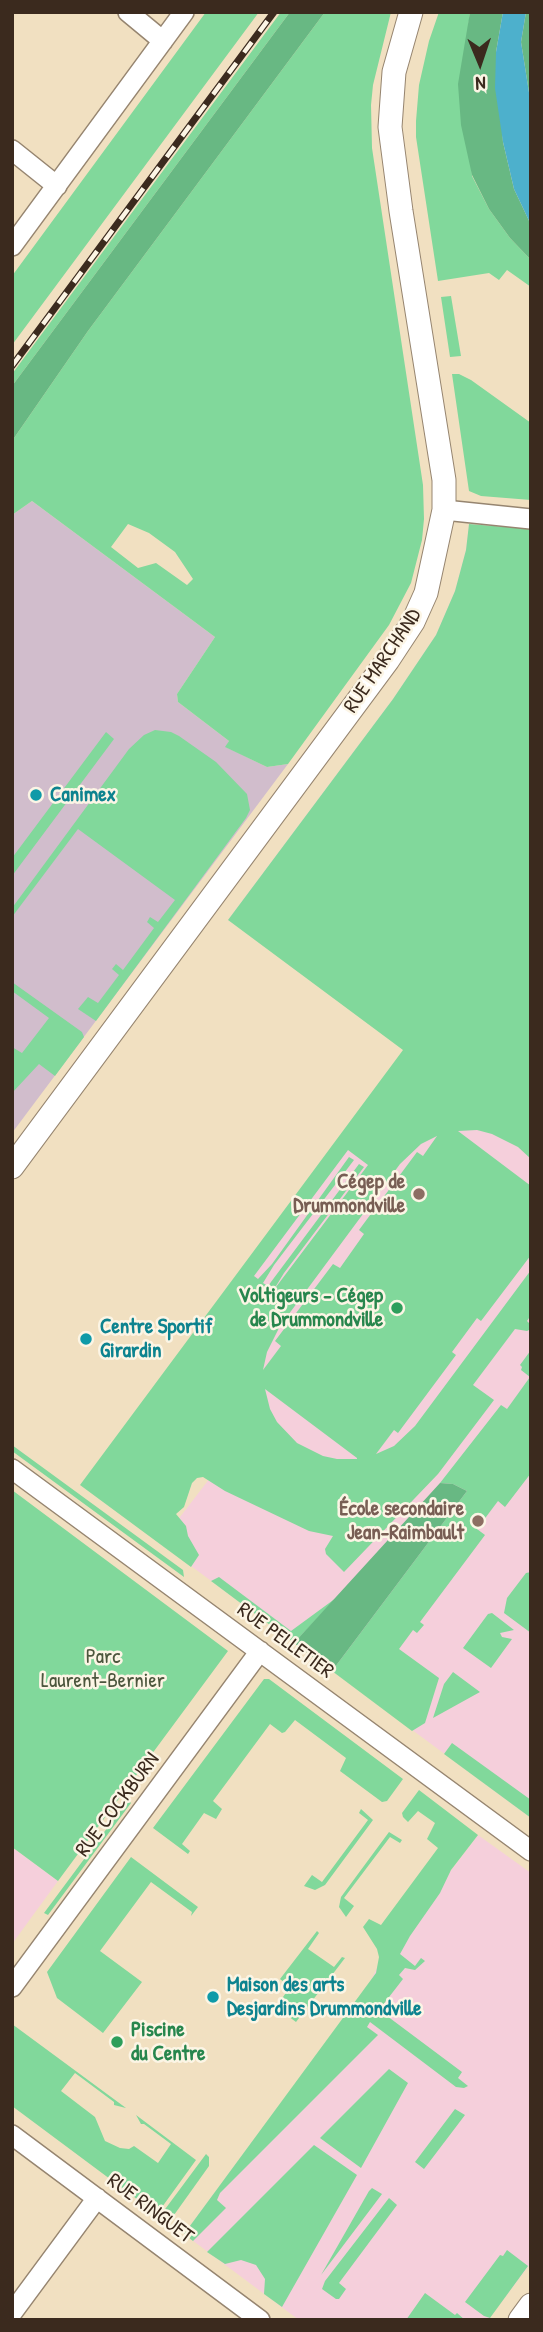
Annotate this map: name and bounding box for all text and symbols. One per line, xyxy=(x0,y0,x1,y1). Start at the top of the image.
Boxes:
north arrow xyxy=(445,28,515,98)
text: N xyxy=(475,71,486,97)
street label: RUE MARCHAND xyxy=(339,604,427,718)
place label: Canimex xyxy=(50,782,116,808)
marker: Canimex xyxy=(28,787,44,803)
place label: Cégep de Drummondville xyxy=(293,1169,405,1219)
marker: Cégep de Drummondville xyxy=(411,1186,427,1202)
place label: Voltigeurs - Cégep de Drummondville xyxy=(238,1283,383,1333)
marker: Voltigeurs - Cégep de Drummondville xyxy=(389,1300,405,1316)
place label: Centre Sportif Girardin xyxy=(100,1314,212,1364)
marker: Centre Sportif Girardin xyxy=(78,1331,94,1347)
place label: École secondaire Jean-Raimbault xyxy=(339,1496,464,1546)
marker: École secondaire Jean-Raimbault xyxy=(470,1513,486,1529)
street label: RUE PELLETIER xyxy=(232,1598,338,1684)
park label: Parc Laurent-Bernier xyxy=(41,1644,165,1694)
street label: RUE COCKBURN xyxy=(71,1748,165,1862)
place label: Maison des arts Desjardins Drummondville xyxy=(227,1972,422,2022)
marker: Maison des arts Desjardins Drummondville xyxy=(205,1989,221,2005)
place label: Piscine du Centre xyxy=(131,2017,205,2067)
marker: Piscine du Centre xyxy=(109,2034,125,2050)
street label: RUE RINGUET xyxy=(102,2168,198,2250)

